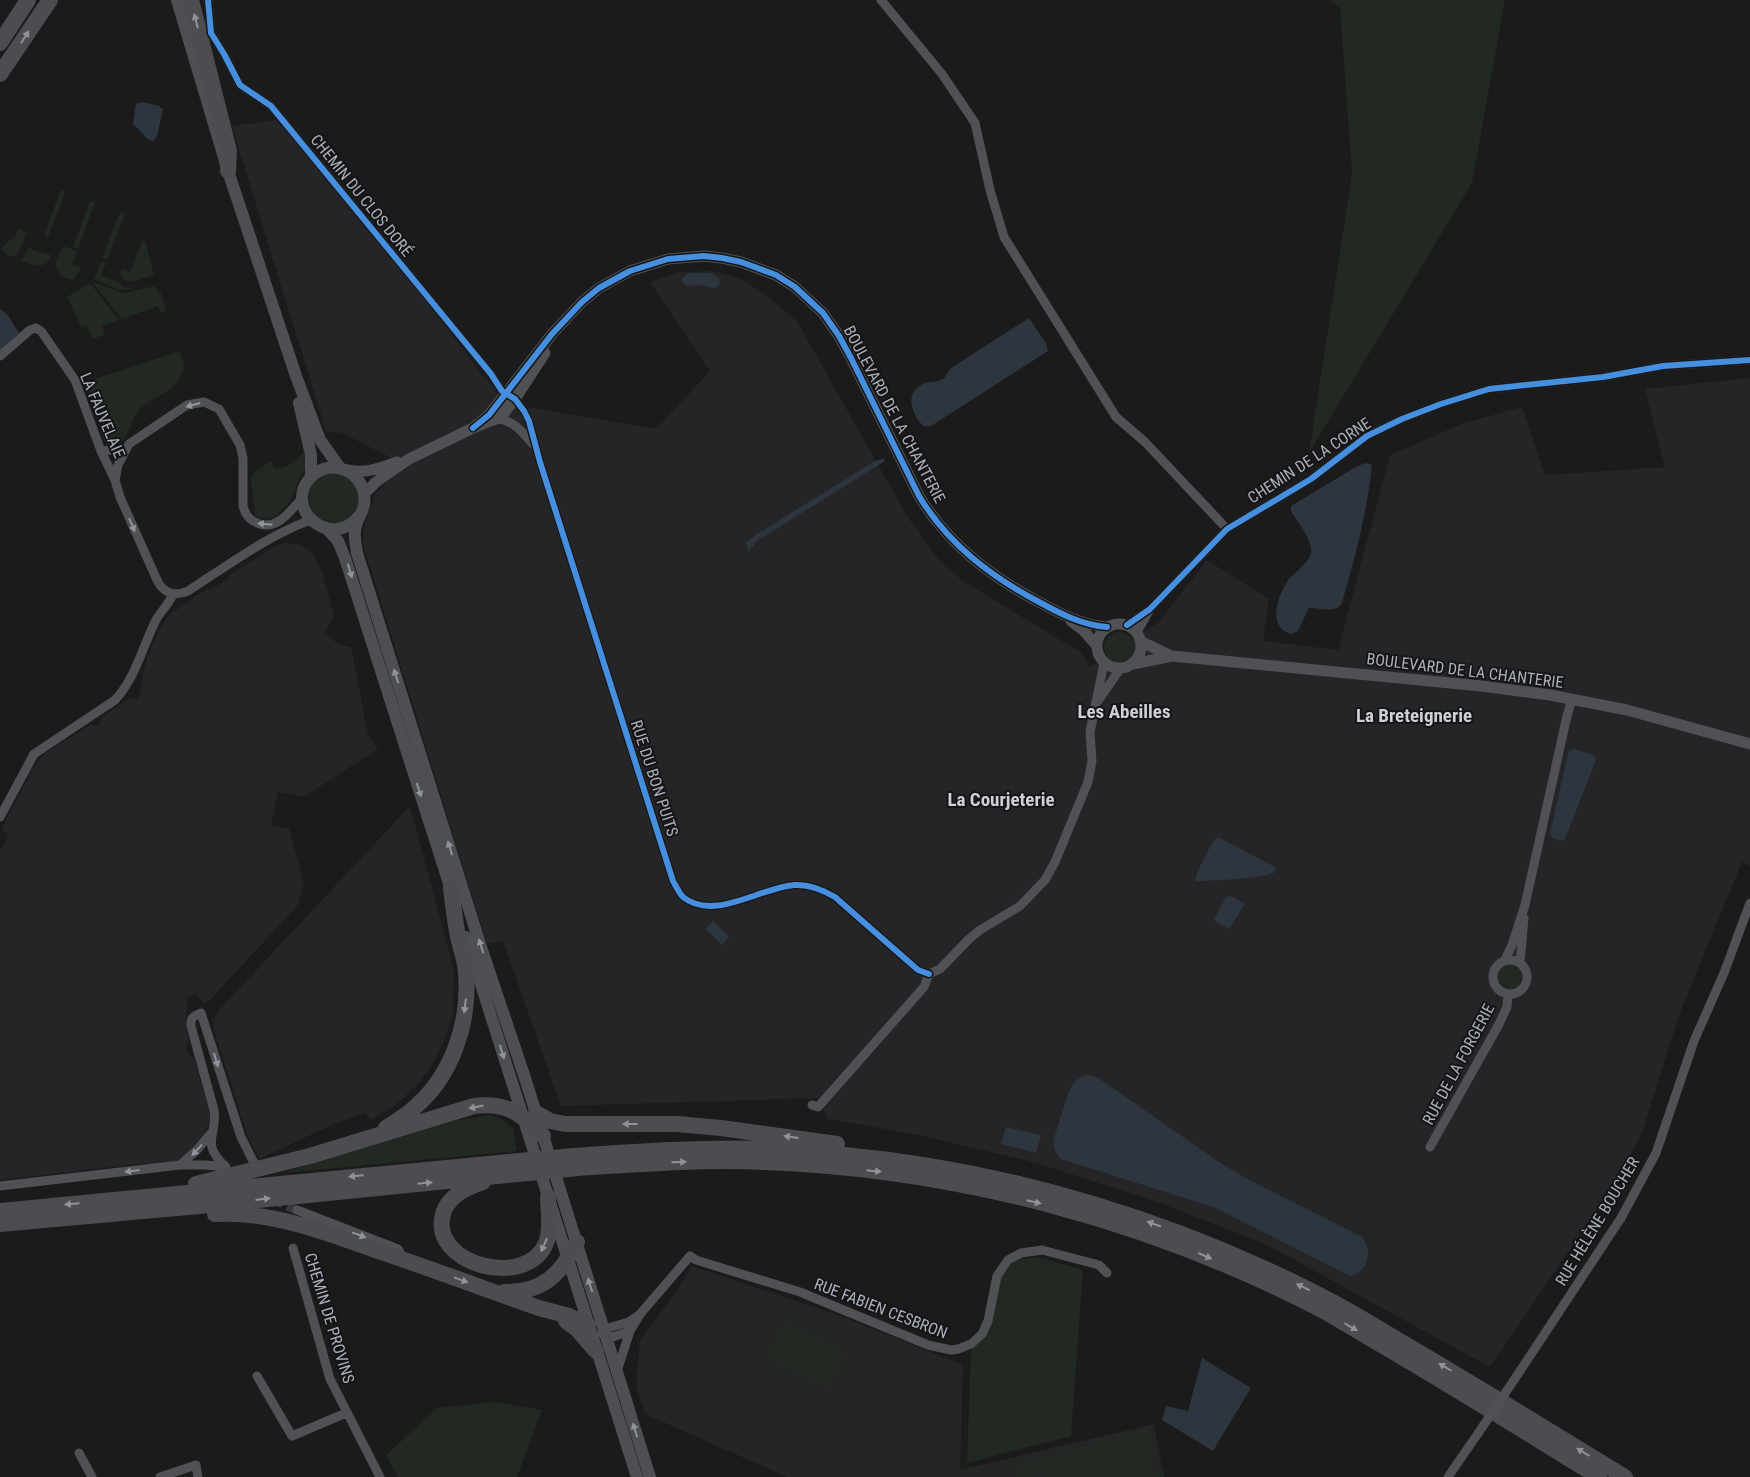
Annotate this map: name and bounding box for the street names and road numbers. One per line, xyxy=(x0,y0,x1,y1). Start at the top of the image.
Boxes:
street label: CHEMIN DU CLOS DORÉ xyxy=(307,131,417,260)
street label: BOULEVARD DE LA CHANTERIE xyxy=(840,322,949,506)
street label: LA FAUVELAIE xyxy=(76,370,129,461)
street label: CHEMIN DE LA CORNE xyxy=(1244,413,1374,507)
street label: BOULEVARD DE LA CHANTERIE xyxy=(1366,649,1564,692)
street label: RUE DU BON PUITS xyxy=(627,718,682,839)
street label: RUE DE LA FORGERIE xyxy=(1419,1001,1498,1128)
street label: RUE HÉLÈNE BOUCHER xyxy=(1551,1153,1644,1289)
street label: CHEMIN DE PROVINS xyxy=(301,1251,358,1386)
street label: RUE FABIEN CESBRON xyxy=(812,1274,950,1343)

